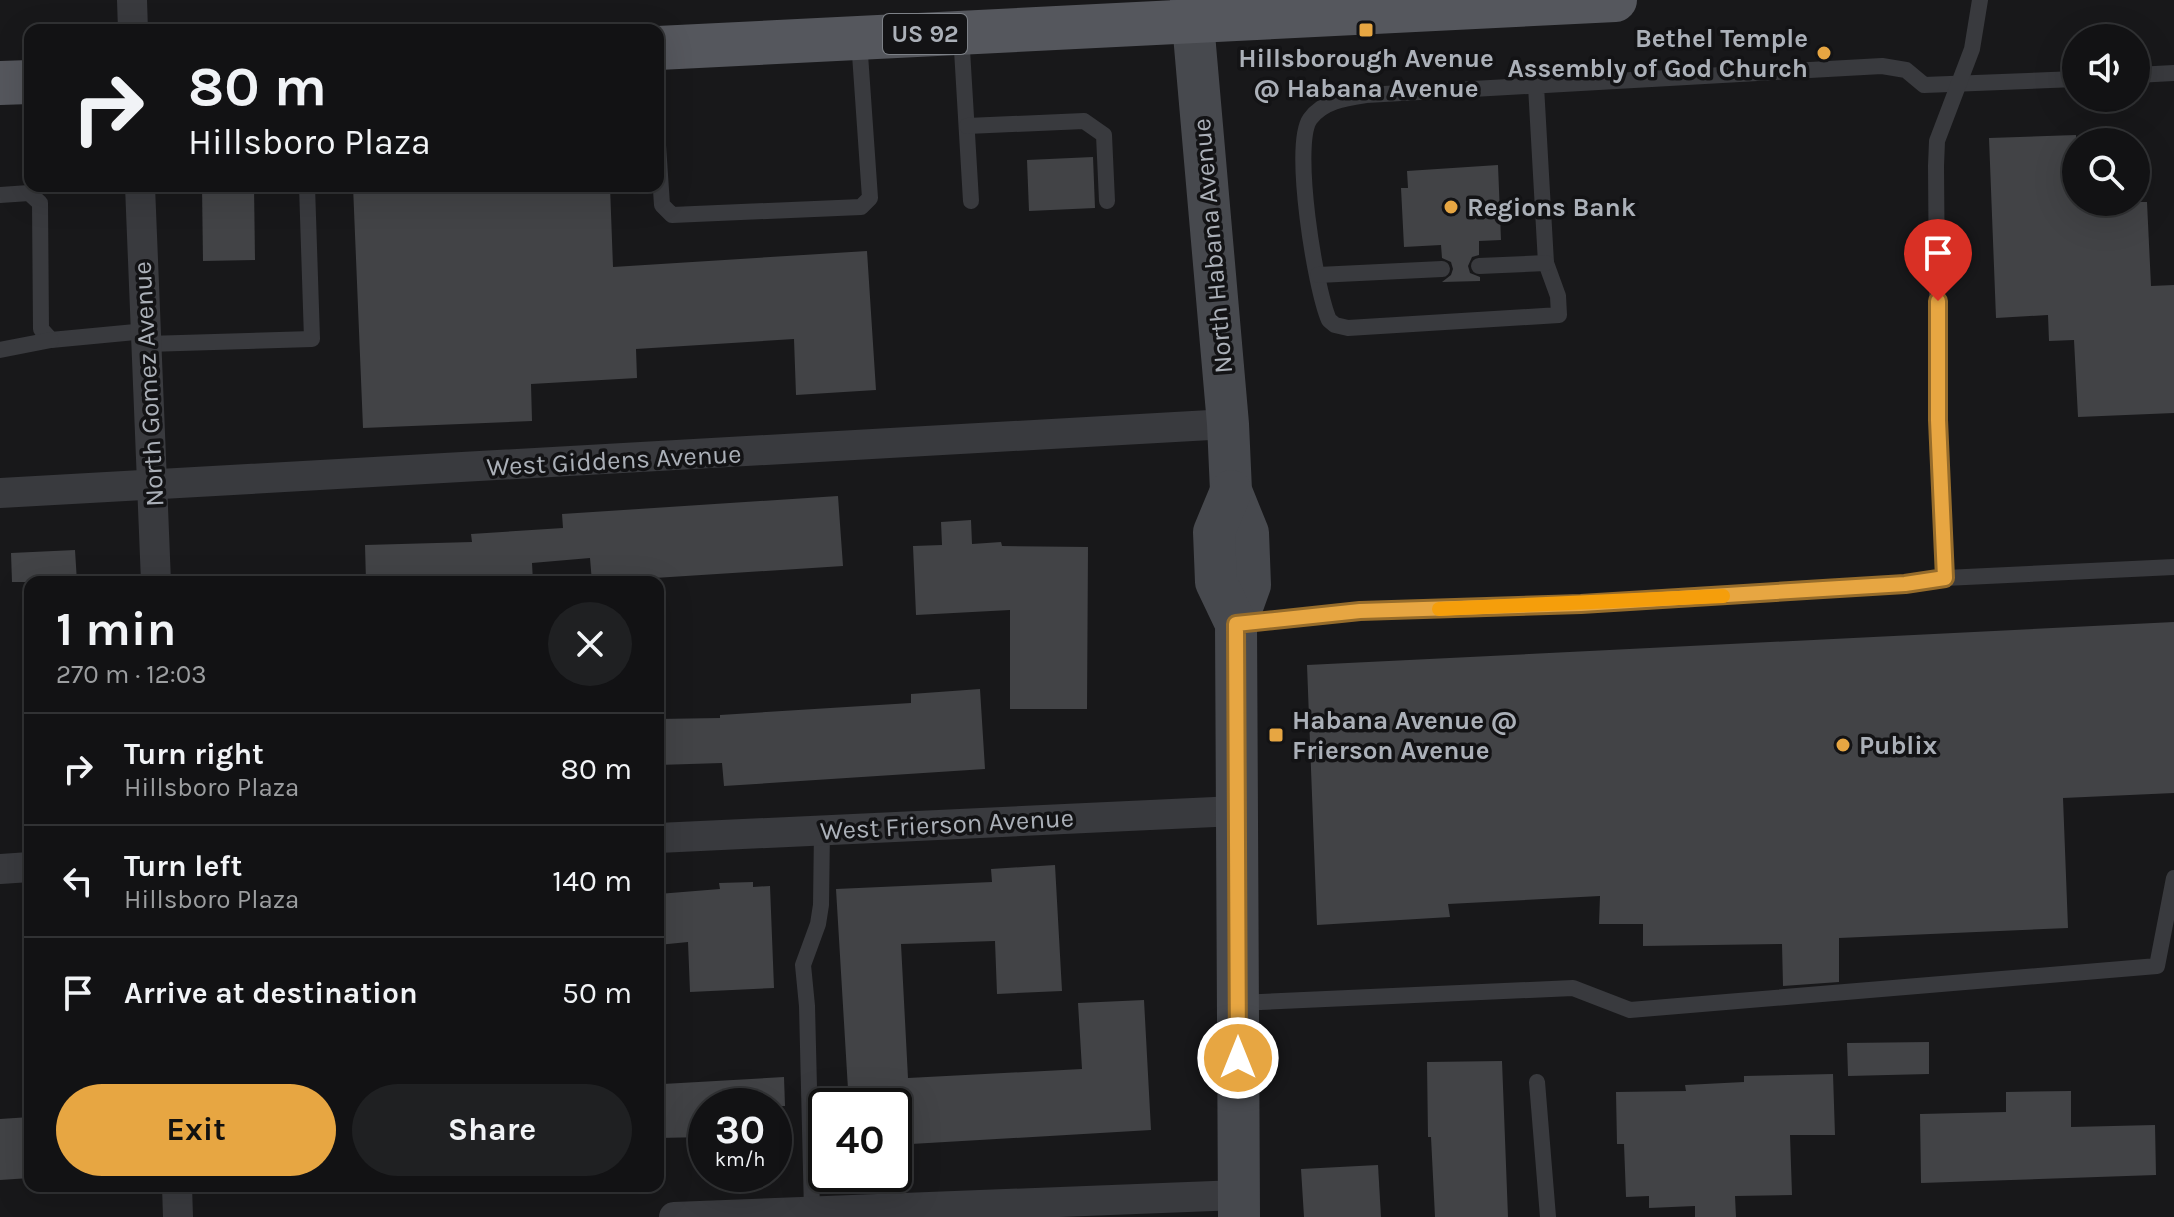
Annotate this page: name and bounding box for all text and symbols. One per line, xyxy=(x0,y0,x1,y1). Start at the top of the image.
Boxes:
road number: US 92 xyxy=(883,14,967,54)
marker: Hillsborough Avenue @ Habana Avenue xyxy=(1357,21,1375,39)
place label: Bethel Temple Assembly of God Church xyxy=(1507,23,1808,84)
map controls xyxy=(2062,24,2150,216)
button: sound xyxy=(2062,24,2150,112)
place label: Hillsborough Avenue @ Habana Avenue xyxy=(1238,43,1494,104)
marker: Bethel Temple Assembly of God Church xyxy=(1815,44,1833,62)
text: 80 m xyxy=(188,54,327,119)
icon: right xyxy=(56,56,160,160)
street label: North Habana Avenue xyxy=(1186,117,1239,375)
text: Hillsboro Plaza xyxy=(188,121,431,163)
button: search xyxy=(2062,128,2150,216)
place label: Regions Bank xyxy=(1467,192,1636,223)
marker: Regions Bank xyxy=(1442,198,1460,216)
pin xyxy=(1904,219,1972,301)
icon: arrive xyxy=(1916,231,1960,275)
street label: North Gomez Avenue xyxy=(127,260,170,507)
street label: West Giddens Avenue xyxy=(486,438,742,483)
text: 1 min xyxy=(56,601,176,657)
button: close xyxy=(548,602,632,686)
text: 270 m · 12:03 xyxy=(56,659,207,690)
place label: Habana Avenue @ Frierson Avenue xyxy=(1292,705,1517,766)
marker: Habana Avenue @ Frierson Avenue xyxy=(1267,726,1285,744)
place label: Publix xyxy=(1859,730,1937,761)
text: Turn right xyxy=(124,736,264,772)
marker: Publix xyxy=(1834,736,1852,754)
icon: right xyxy=(56,747,100,791)
text: 80 m xyxy=(561,751,632,787)
text: Hillsboro Plaza xyxy=(124,772,299,803)
street label: West Frierson Avenue xyxy=(819,802,1075,847)
text: Turn left xyxy=(124,848,242,884)
icon: left xyxy=(56,859,100,903)
text: 140 m xyxy=(552,863,632,899)
text: Hillsboro Plaza xyxy=(124,884,299,915)
icon: arrive xyxy=(56,971,100,1015)
text: Arrive at destination xyxy=(124,975,418,1011)
text: 50 m xyxy=(562,975,632,1011)
position arrow xyxy=(1196,1016,1280,1100)
button: Exit xyxy=(56,1084,336,1176)
button: Share xyxy=(352,1084,632,1176)
speed limit sign: 40 xyxy=(808,1088,912,1192)
text: 30 xyxy=(715,1106,765,1153)
text: km/h xyxy=(715,1148,765,1171)

